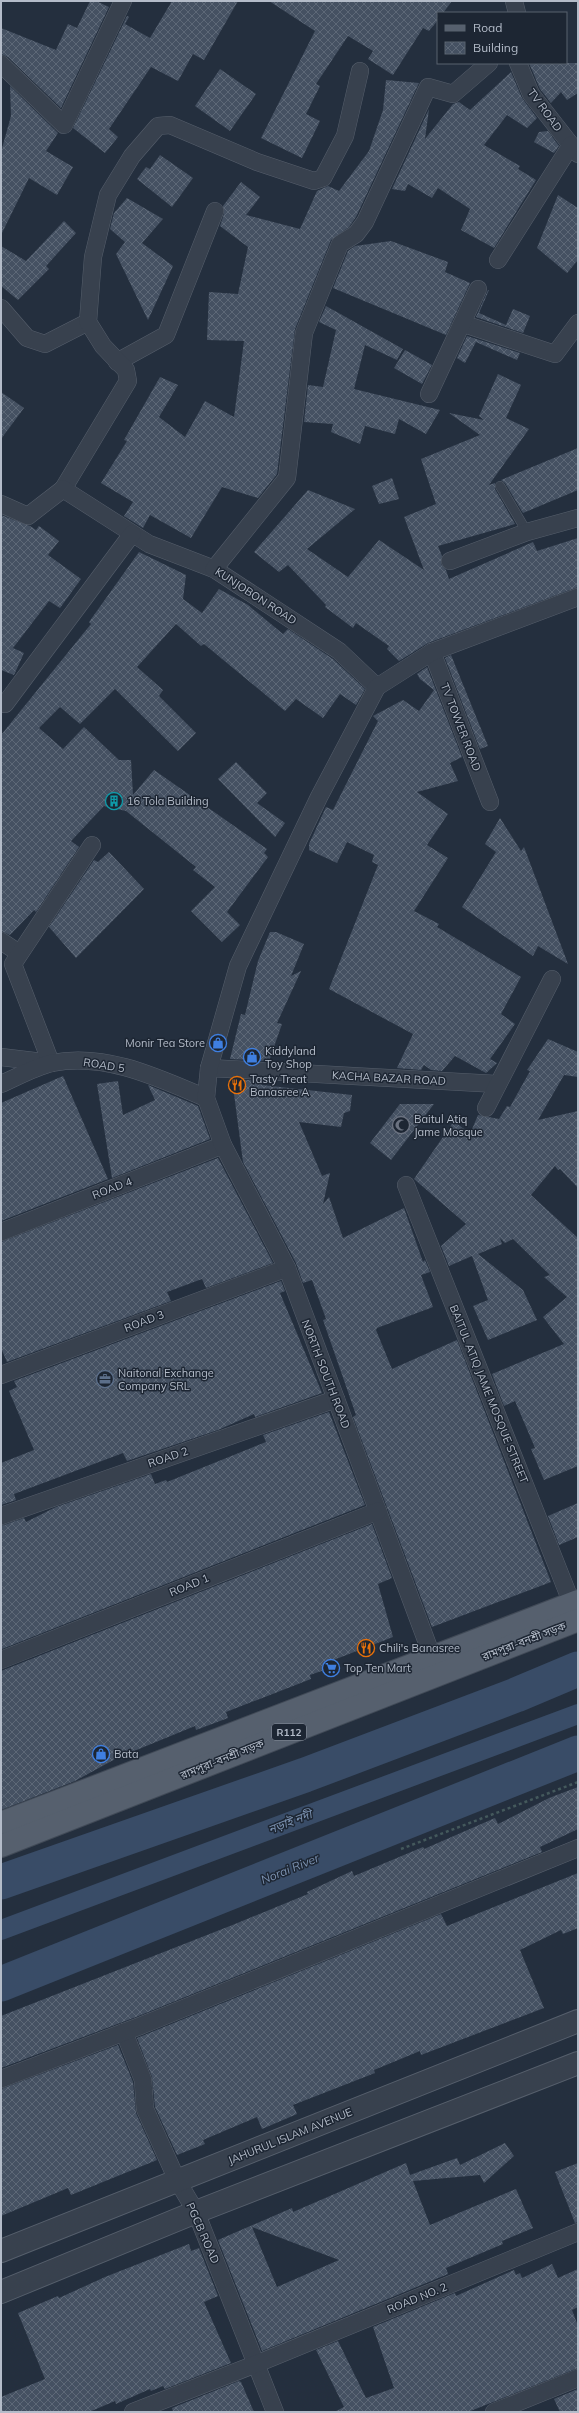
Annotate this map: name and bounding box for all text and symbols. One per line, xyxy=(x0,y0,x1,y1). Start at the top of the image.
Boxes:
legend xyxy=(437,12,567,64)
text: Road xyxy=(473,20,502,35)
text: Building xyxy=(473,40,518,55)
street label: TV ROAD xyxy=(525,86,565,134)
street label: KUNJOBON ROAD xyxy=(213,564,299,628)
street label: TV TOWER ROAD xyxy=(438,681,484,773)
building icon: 16 Tola Building xyxy=(104,791,124,811)
place label: 16 Tola Building xyxy=(127,794,209,808)
shop icon: Monir Tea Store xyxy=(208,1033,228,1053)
place label: Monir Tea Store xyxy=(125,1036,205,1050)
place label: Kiddyland Toy Shop xyxy=(265,1044,316,1071)
shop icon: Kiddyland Toy Shop xyxy=(242,1047,262,1067)
street label: ROAD 5 xyxy=(82,1055,126,1075)
street label: KACHA BAZAR ROAD xyxy=(332,1068,446,1088)
place label: Tasty Treat Banasree A xyxy=(250,1072,309,1099)
restaurant icon: Tasty Treat Banasree A xyxy=(227,1075,247,1095)
place label: Baitul Atiq Jame Mosque xyxy=(414,1112,483,1139)
mosque icon: Baitul Atiq Jame Mosque xyxy=(391,1115,411,1135)
street label: ROAD 4 xyxy=(90,1174,134,1202)
street label: BAITUL ATIQ JAME MOSQUE STREET xyxy=(447,1303,531,1486)
street label: ROAD 3 xyxy=(122,1307,166,1335)
street label: NORTH SOUTH ROAD xyxy=(299,1318,353,1430)
place label: Naitonal Exchange Company SRL xyxy=(118,1366,214,1393)
office icon: Naitonal Exchange Company SRL xyxy=(95,1369,115,1389)
street label: ROAD 2 xyxy=(146,1443,190,1470)
street label: ROAD 1 xyxy=(167,1571,211,1599)
street label: রামপুরা-বনশ্রী সড়ক xyxy=(479,1619,568,1664)
restaurant icon: Chili's Banasree xyxy=(356,1638,376,1658)
place label: Chili's Banasree xyxy=(379,1641,460,1655)
supermarket icon: Top Ten Mart xyxy=(321,1658,341,1678)
place label: Top Ten Mart xyxy=(344,1661,411,1675)
road number: R112 xyxy=(272,1724,306,1740)
street label: রামপুরা-বনশ্রী সড়ক xyxy=(177,1736,266,1782)
shop icon: Bata xyxy=(91,1744,111,1764)
place label: Bata xyxy=(114,1747,139,1761)
water label: নড়াই নদী xyxy=(266,1805,316,1837)
water label: Norai River xyxy=(258,1850,322,1887)
street label: JAHURUL ISLAM AVENUE xyxy=(226,2105,354,2167)
street label: PGCB ROAD xyxy=(183,2200,223,2266)
street label: ROAD NO. 2 xyxy=(385,2279,449,2316)

